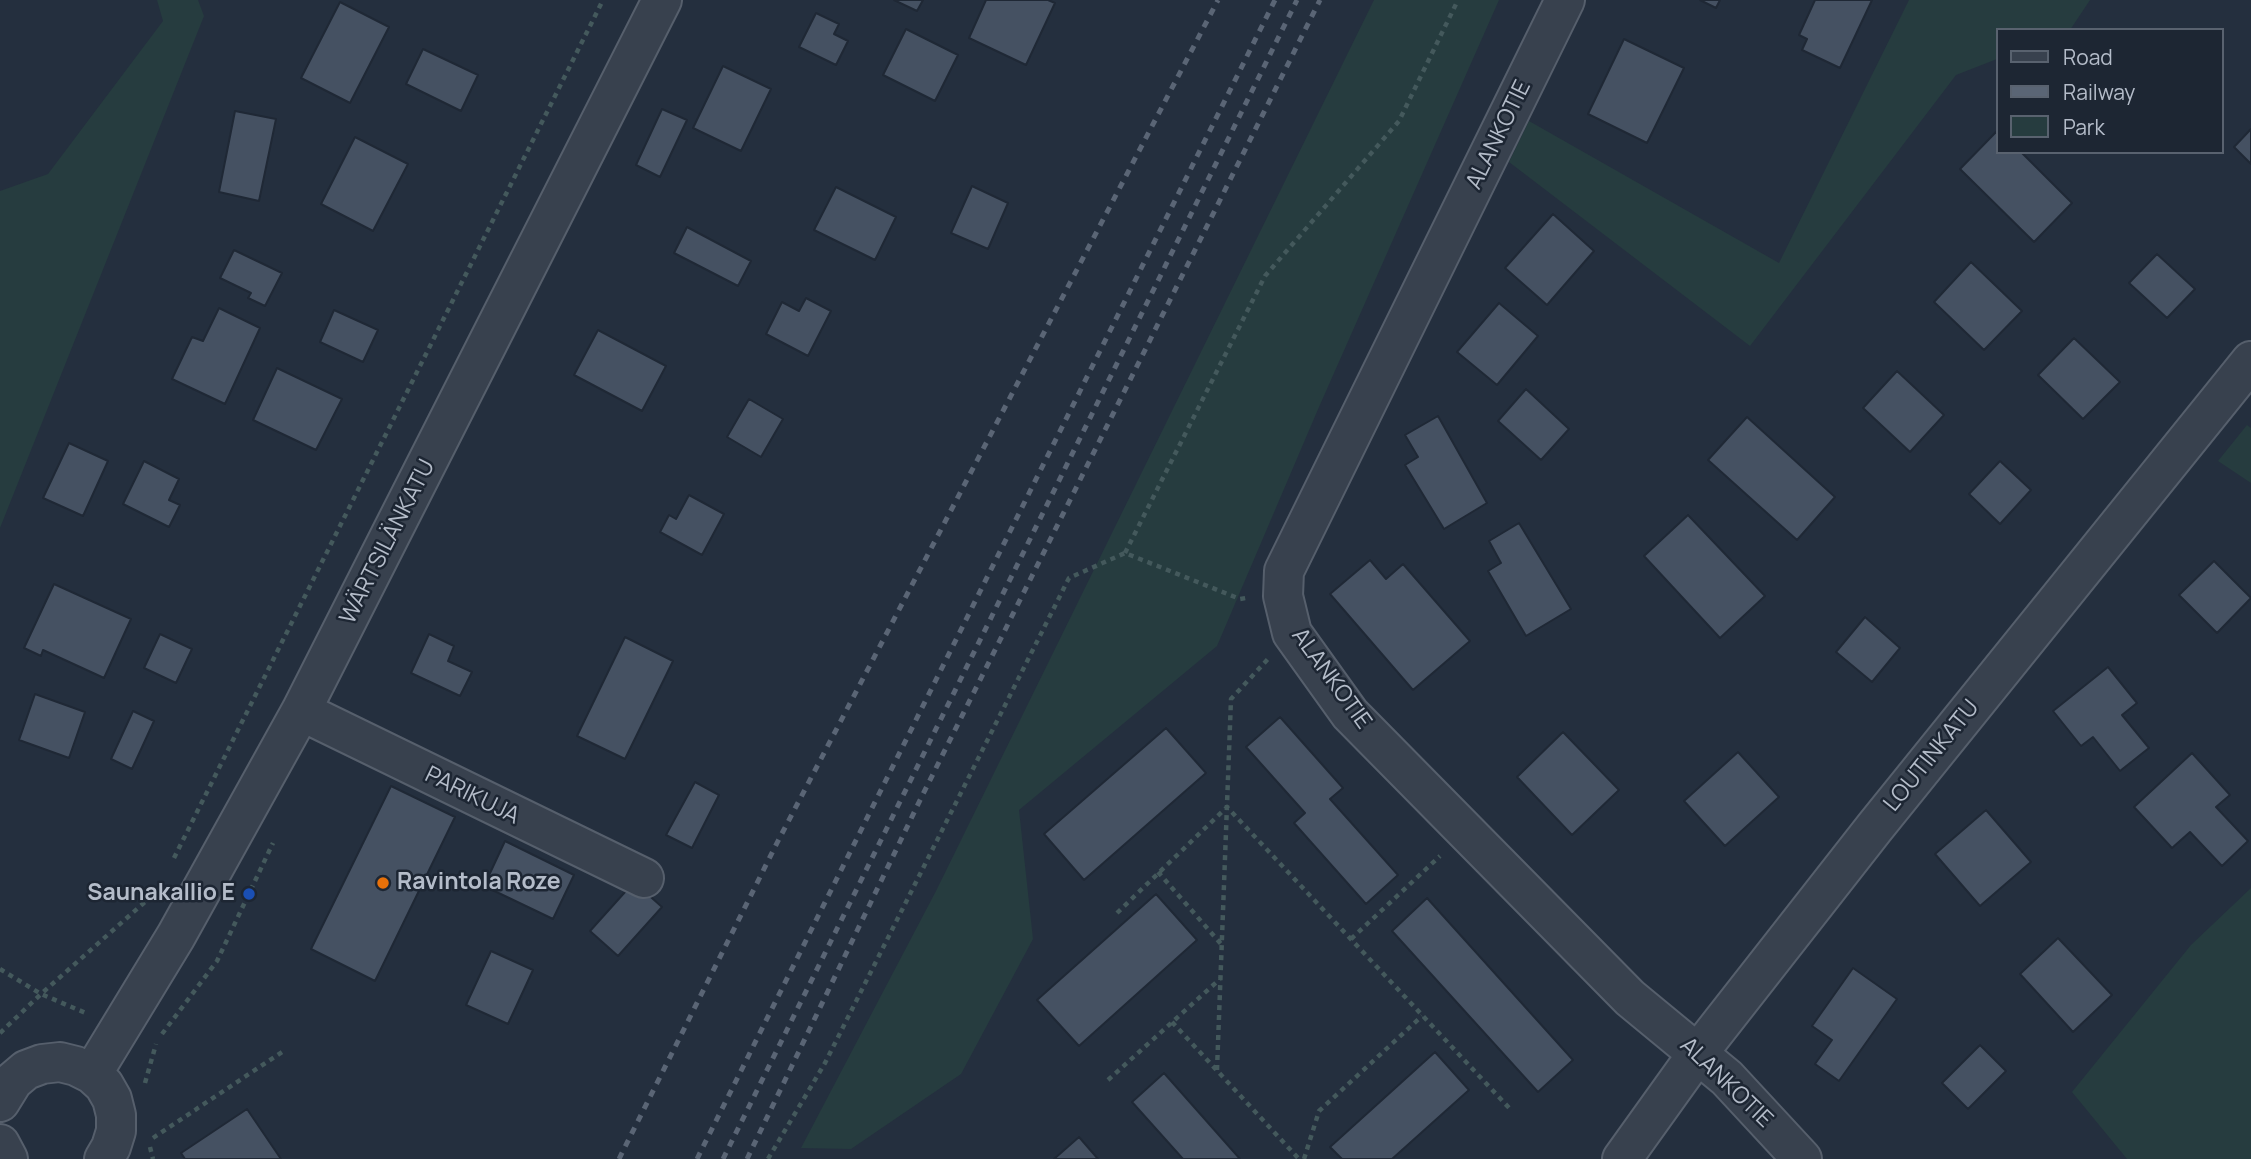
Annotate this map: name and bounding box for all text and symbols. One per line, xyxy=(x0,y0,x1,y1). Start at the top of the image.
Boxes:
legend xyxy=(1996,28,2223,154)
text: Road xyxy=(2063,43,2113,71)
street label: ALANKOTIE xyxy=(1461,76,1537,194)
text: Railway xyxy=(2063,78,2135,106)
text: Park xyxy=(2063,113,2105,141)
street label: WÄRTSILÄNKATU xyxy=(335,455,441,629)
street label: ALANKOTIE xyxy=(1285,623,1377,735)
street label: LOUTINKATU xyxy=(1879,695,1985,817)
street label: PARIKUJA xyxy=(420,761,524,831)
place label: Ravintola Roze xyxy=(397,869,560,897)
marker: Ravintola Roze xyxy=(375,875,391,891)
place label: Saunakallio E xyxy=(87,880,235,908)
marker: Saunakallio E xyxy=(241,886,257,902)
street label: ALANKOTIE xyxy=(1674,1032,1778,1134)

